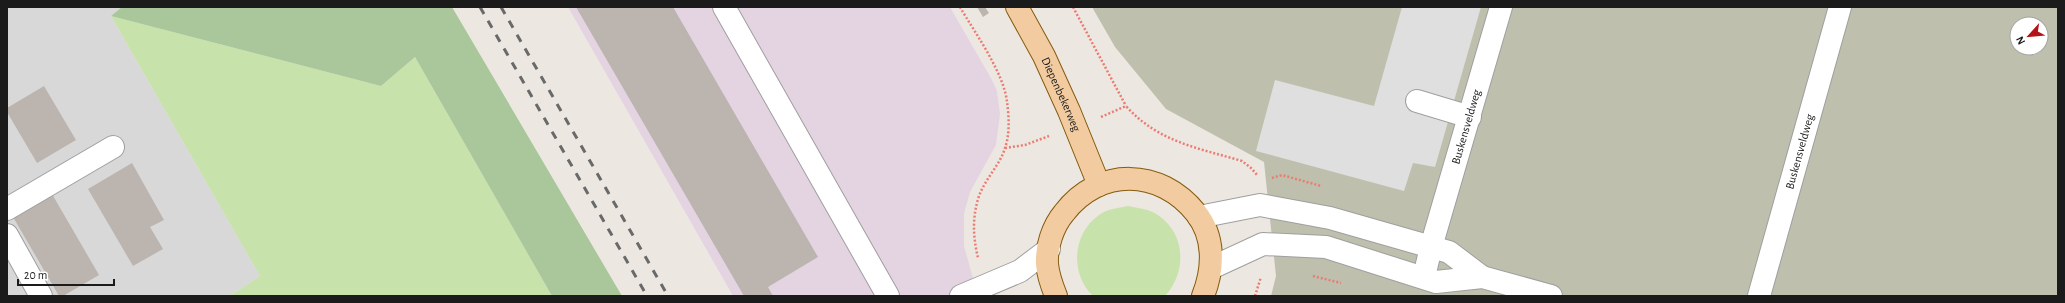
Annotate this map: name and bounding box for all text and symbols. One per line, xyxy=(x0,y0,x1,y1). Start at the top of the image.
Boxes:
north arrow xyxy=(2009,16,2049,56)
text: N xyxy=(2014,34,2027,46)
street label: Diepenbekerweg xyxy=(1039,55,1083,133)
street label: Buskensveldweg xyxy=(1449,88,1483,166)
street label: Buskensveldweg xyxy=(1783,113,1816,190)
scale bar xyxy=(18,261,114,287)
text: 20 m xyxy=(24,269,47,281)

